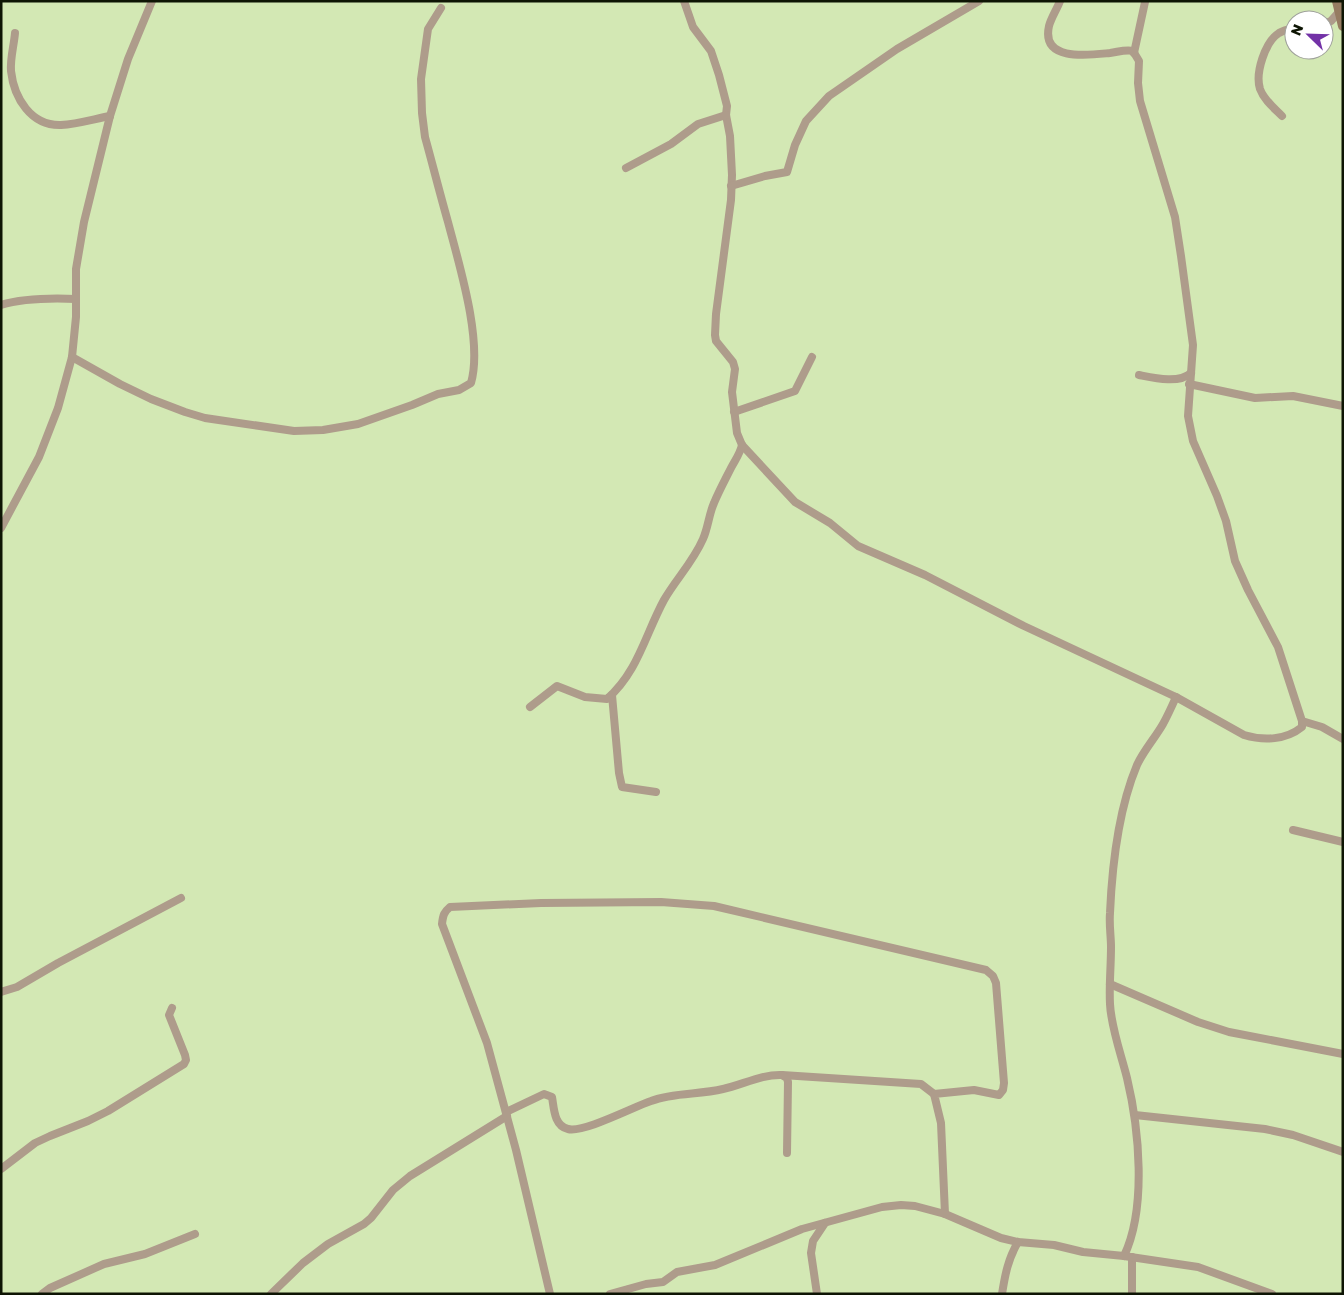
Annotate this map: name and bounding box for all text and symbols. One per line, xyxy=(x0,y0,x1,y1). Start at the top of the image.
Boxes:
north arrow xyxy=(1284,10,1334,60)
text: N xyxy=(1287,22,1306,38)

